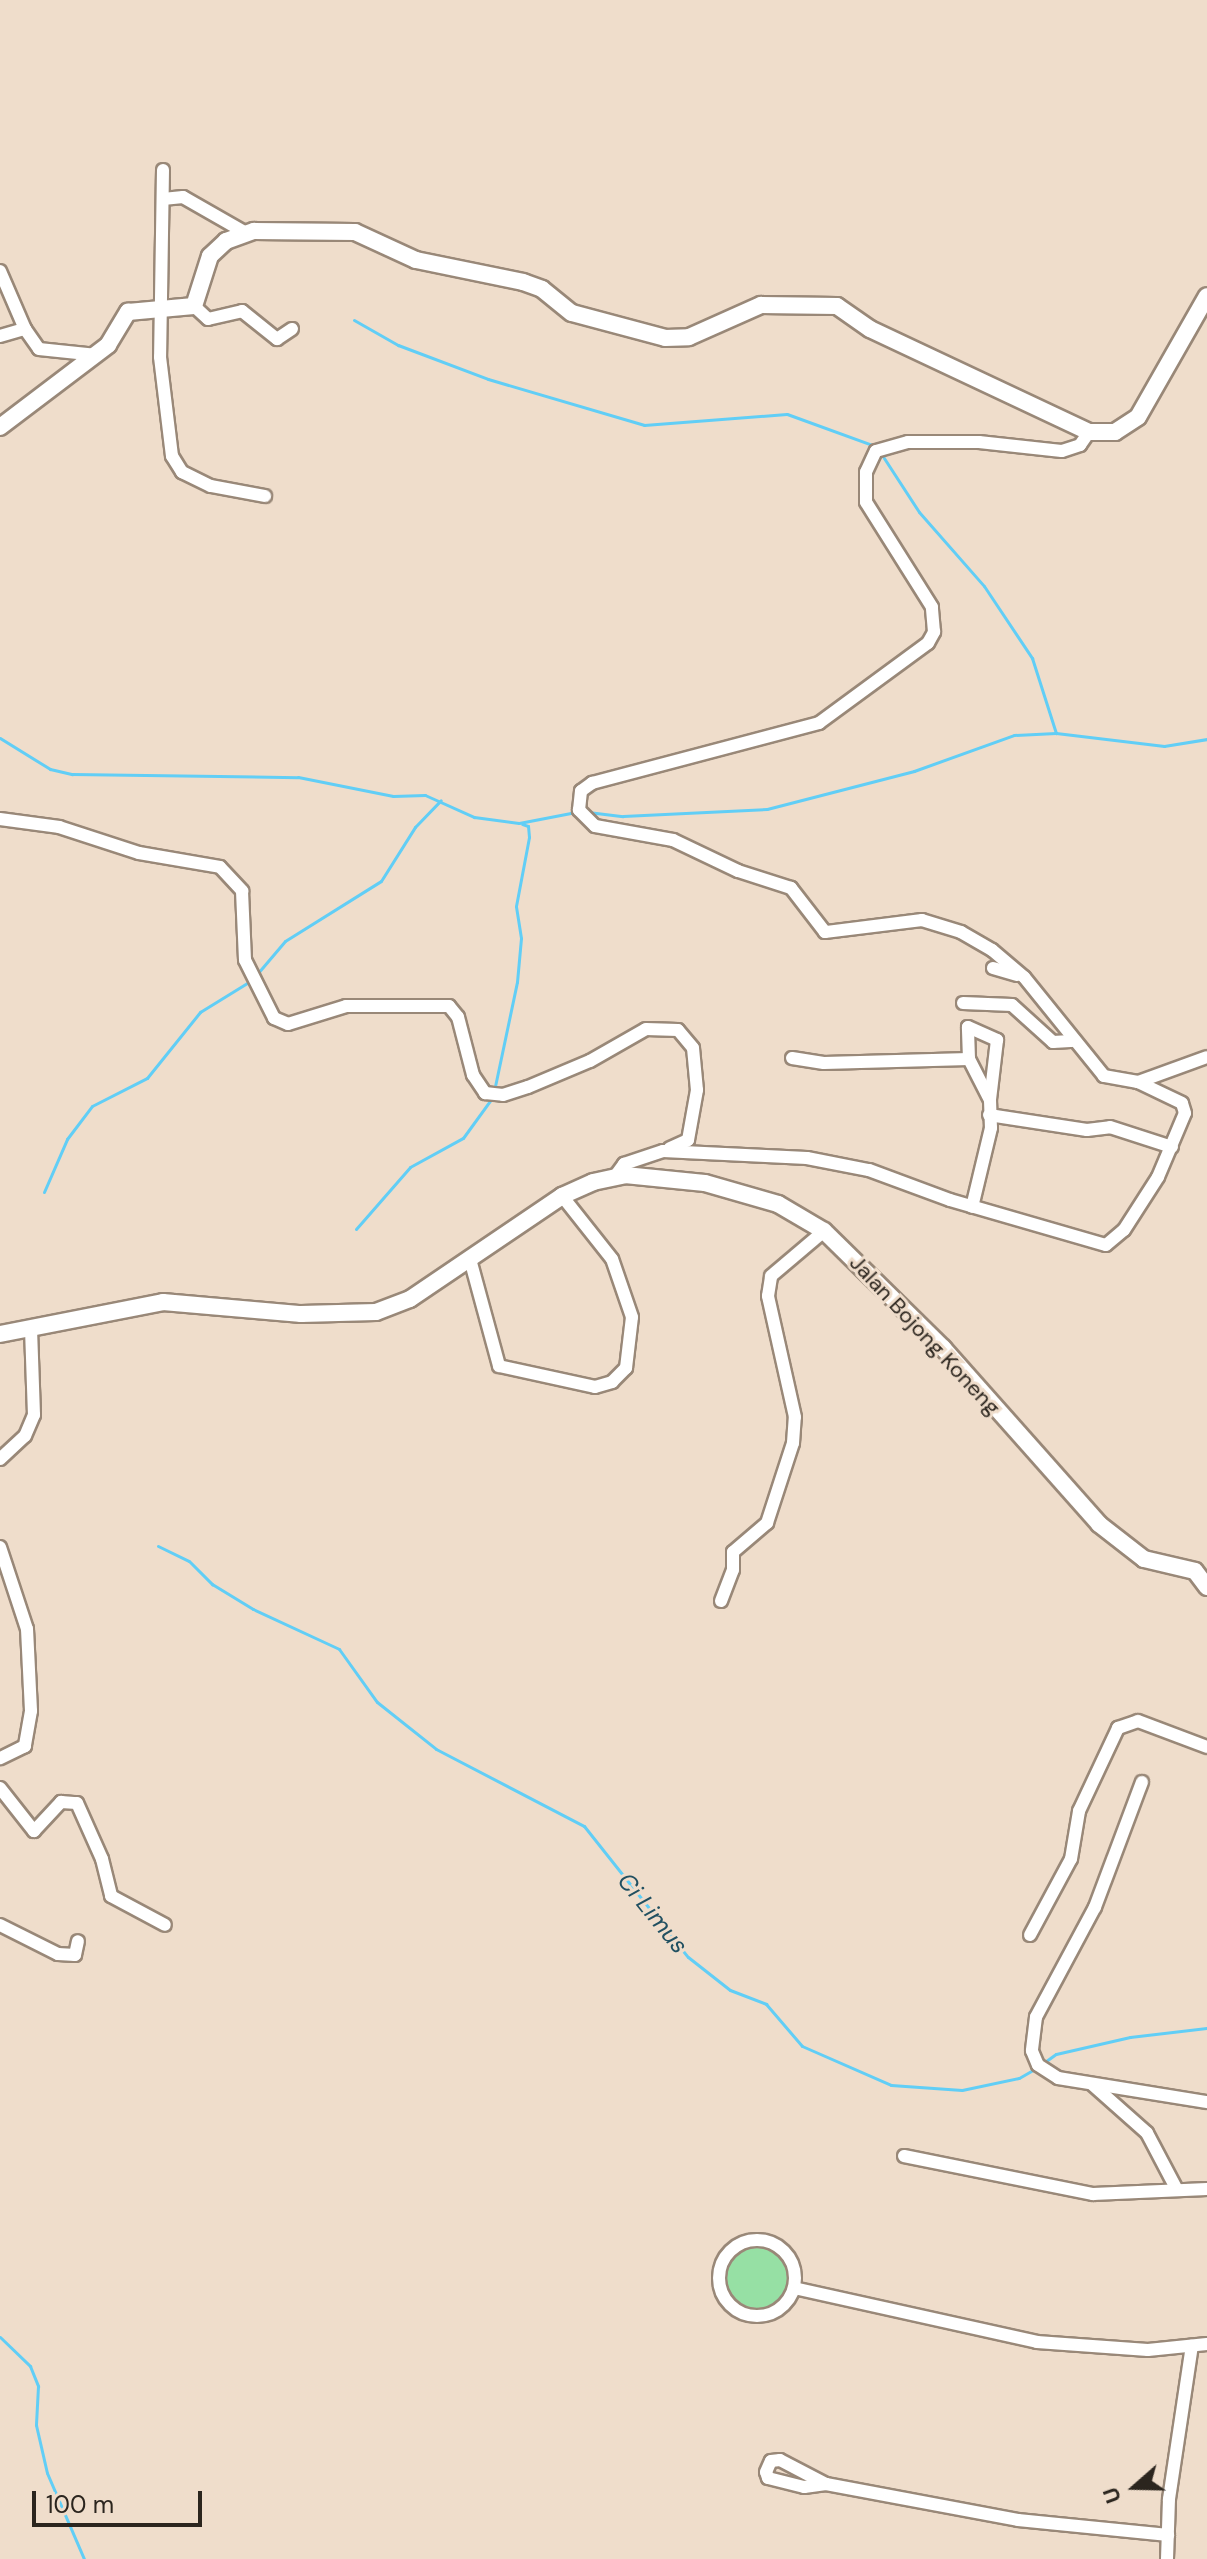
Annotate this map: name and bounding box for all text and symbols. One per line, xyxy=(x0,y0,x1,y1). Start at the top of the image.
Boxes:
street label: Jalan Bojong Koneng xyxy=(844,1250,1006,1420)
water label: Ci Limus xyxy=(612,1867,694,1959)
north arrow xyxy=(1095,2447,1175,2527)
scale bar xyxy=(36,2475,206,2525)
text: U xyxy=(1096,2483,1128,2507)
text: 100 m xyxy=(46,2489,114,2520)

